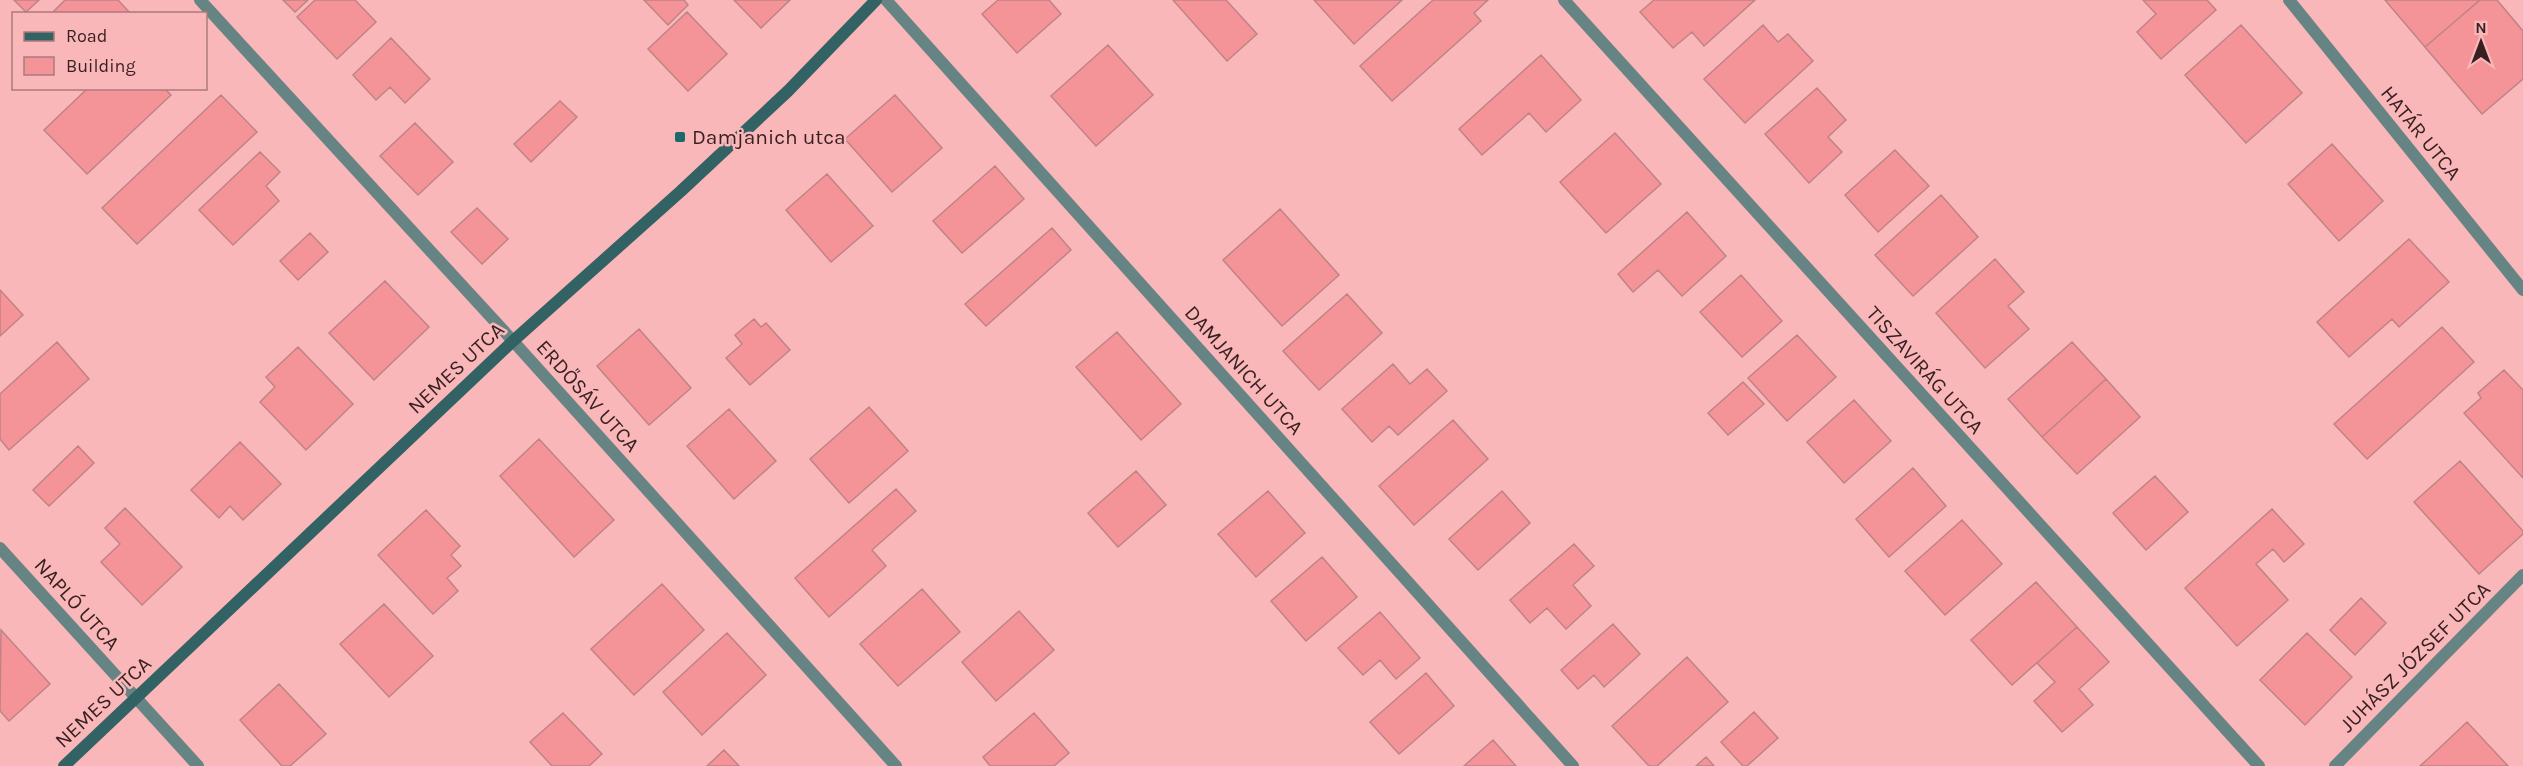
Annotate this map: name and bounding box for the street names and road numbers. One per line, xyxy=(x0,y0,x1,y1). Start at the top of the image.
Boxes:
street label: HATÁR UTCA xyxy=(2376,81,2466,185)
street label: DAMJANICH UTCA xyxy=(1180,300,1308,440)
street label: TISZAVIRÁG UTCA xyxy=(1861,301,1989,439)
street label: NEMES UTCA xyxy=(403,317,509,419)
street label: ERDŐSÁV UTCA xyxy=(532,335,644,457)
street label: NAPLÓ UTCA xyxy=(29,553,125,655)
street label: JUHÁSZ JÓZSEF UTCA xyxy=(2335,577,2495,737)
street label: NEMES UTCA xyxy=(50,651,156,753)

